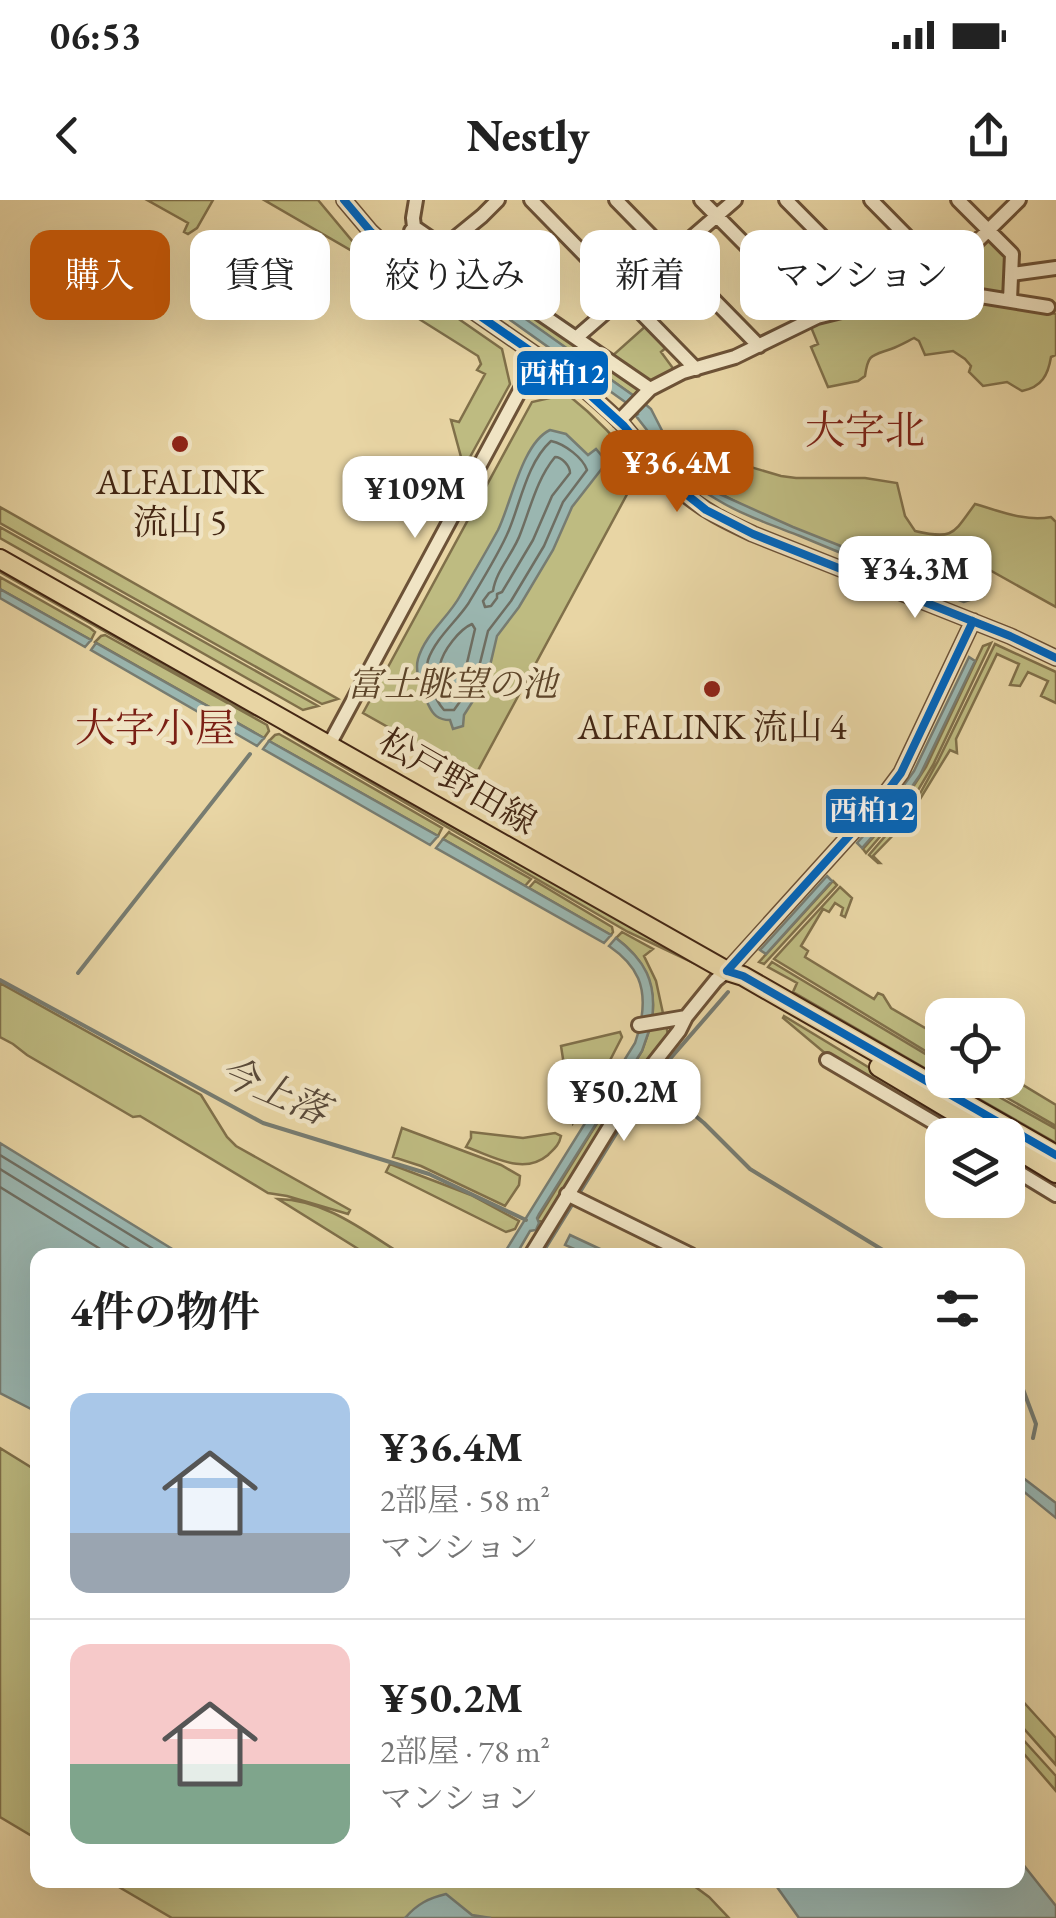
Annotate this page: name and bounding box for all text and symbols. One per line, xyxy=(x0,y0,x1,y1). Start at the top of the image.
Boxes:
text: 06:53 xyxy=(50,11,141,60)
text: Nestly xyxy=(467,106,590,164)
icon: back xyxy=(40,108,95,163)
icon: share xyxy=(961,108,1016,163)
chip: 購入 xyxy=(30,230,170,320)
chip: 賃貸 xyxy=(190,230,330,320)
chip: 絞り込み xyxy=(350,230,560,320)
chip: 新着 xyxy=(580,230,720,320)
chip: マンション xyxy=(740,230,984,320)
line badge: 西柏12 xyxy=(515,349,610,397)
text: 西柏12 xyxy=(519,355,605,391)
district label: 大字北 xyxy=(805,404,925,456)
pin: ¥36.4M xyxy=(596,430,758,515)
marker: ALFALINK 流山 5 xyxy=(169,433,191,455)
text: ¥36.4M xyxy=(623,441,731,483)
pin: ¥109M xyxy=(345,456,485,541)
place label: ALFALINK 流山 5 xyxy=(95,459,265,544)
text: ¥109M xyxy=(364,467,466,509)
pin: ¥34.3M xyxy=(834,536,996,621)
text: ¥34.3M xyxy=(861,547,969,589)
park label: 富士眺望の池 xyxy=(347,661,561,706)
marker: ALFALINK 流山 4 xyxy=(701,678,723,700)
district label: 大字小屋 xyxy=(75,702,235,754)
place label: ALFALINK 流山 4 xyxy=(577,704,847,749)
street label: 松戸野田線 xyxy=(371,718,545,844)
line badge: 西柏12 xyxy=(824,787,919,835)
text: 西柏12 xyxy=(829,792,915,828)
map controls xyxy=(925,998,1025,1218)
button: locate xyxy=(925,998,1025,1098)
water label: 今上落 xyxy=(212,1045,342,1137)
pin: ¥50.2M xyxy=(543,1059,705,1144)
text: ¥50.2M xyxy=(570,1070,678,1112)
button: layers xyxy=(925,1118,1025,1218)
icon: filters xyxy=(930,1281,985,1336)
text: 4件の物件 xyxy=(70,1284,260,1339)
text: ¥36.4M xyxy=(380,1419,523,1474)
icon: home xyxy=(150,1433,270,1553)
text: 2部屋 · 58 m² xyxy=(380,1479,550,1521)
text: マンション xyxy=(380,1526,539,1568)
text: ¥50.2M xyxy=(380,1670,523,1725)
icon: home xyxy=(150,1684,270,1804)
text: 2部屋 · 78 m² xyxy=(380,1730,550,1772)
text: マンション xyxy=(380,1777,539,1819)

